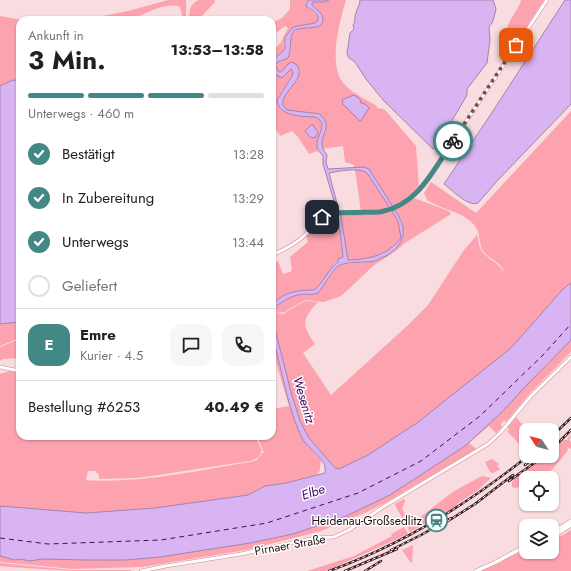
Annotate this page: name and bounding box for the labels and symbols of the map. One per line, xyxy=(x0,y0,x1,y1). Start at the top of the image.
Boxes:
pin xyxy=(499,28,533,62)
courier xyxy=(433,121,473,161)
pin xyxy=(305,200,339,234)
water label: Wesenitz xyxy=(288,374,320,427)
north arrow xyxy=(519,423,559,463)
water label: Elbe xyxy=(299,479,328,505)
station icon: Heidenau-Großsedlitz xyxy=(424,508,450,534)
place label: Heidenau-Großsedlitz xyxy=(312,512,422,530)
street label: Pirnaer Straße xyxy=(253,530,327,560)

